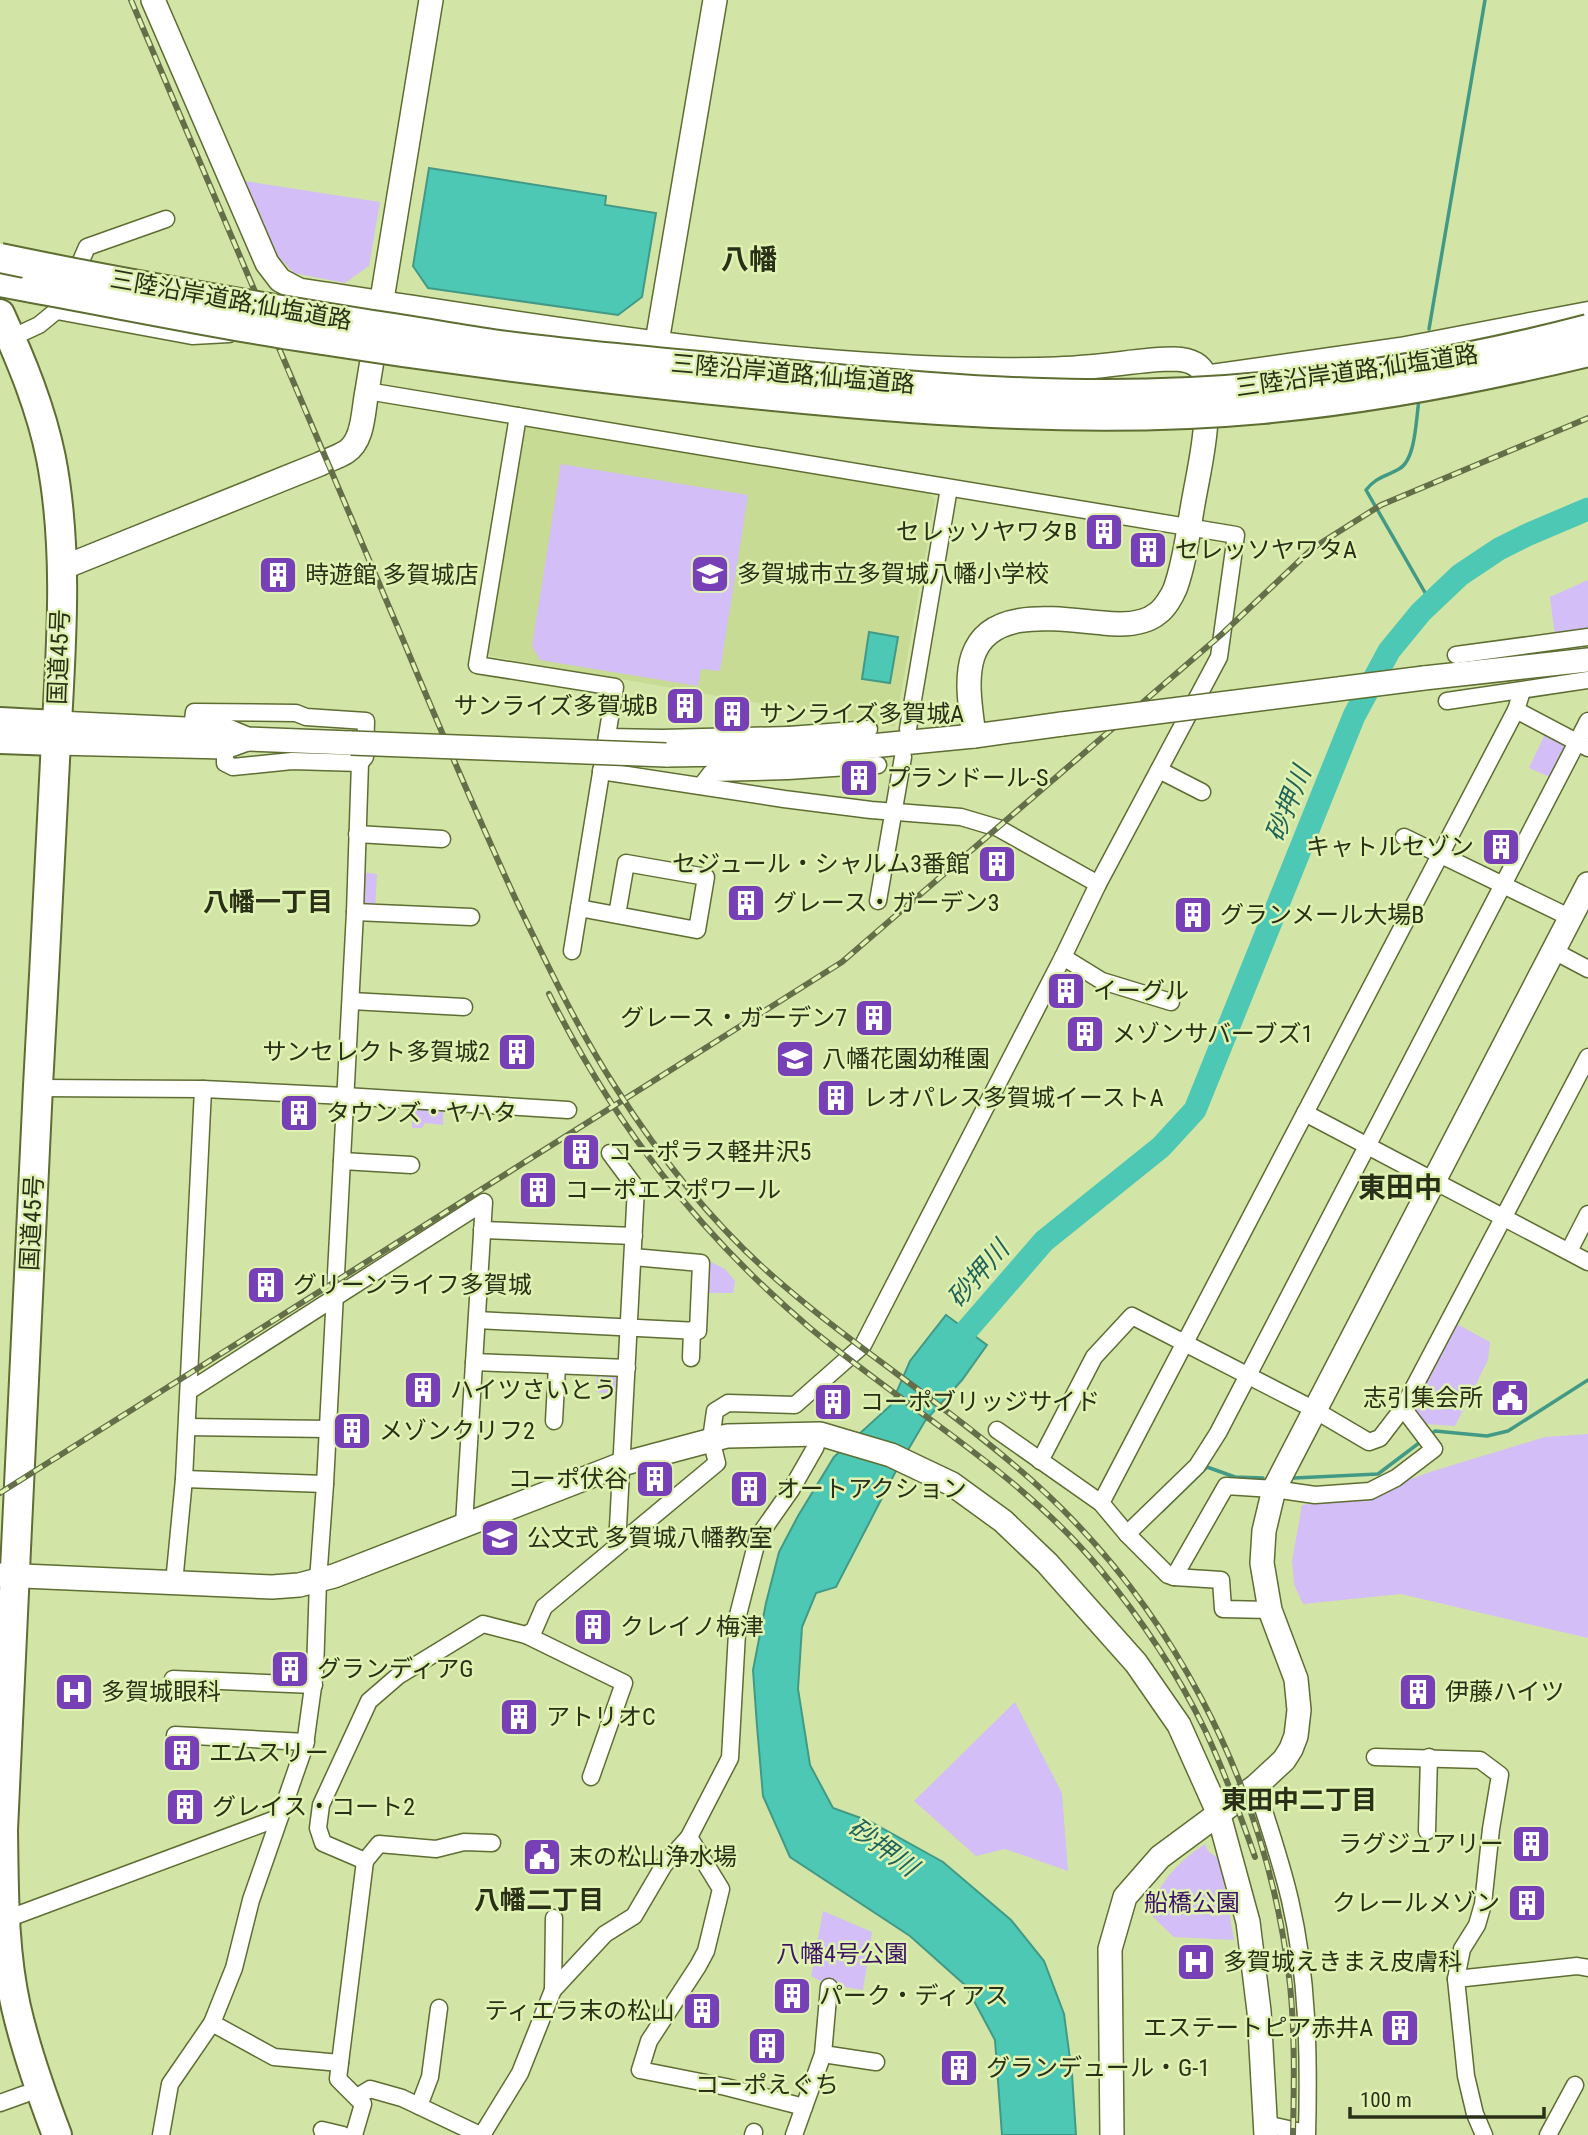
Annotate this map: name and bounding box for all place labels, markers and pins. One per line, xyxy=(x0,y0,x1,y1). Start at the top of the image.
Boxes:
building icon: セレッソヤワタB xyxy=(1083,511,1125,553)
place label: セレッソヤワタB xyxy=(896,518,1077,546)
building icon: セレッソヤワタA xyxy=(1127,529,1169,571)
place label: セレッソヤワタA xyxy=(1175,536,1357,564)
school or university icon: 多賀城市立多賀城八幡小学校 xyxy=(689,553,731,595)
building icon: 時遊館 多賀城店 xyxy=(257,554,299,596)
place label: 多賀城市立多賀城八幡小学校 xyxy=(737,560,1049,588)
place label: 時遊館 多賀城店 xyxy=(305,561,479,589)
building icon: サンライズ多賀城B xyxy=(664,685,706,727)
place label: サンライズ多賀城B xyxy=(454,692,658,720)
building icon: サンライズ多賀城A xyxy=(711,693,753,735)
place label: サンライズ多賀城A xyxy=(759,700,964,728)
building icon: プランドール-S xyxy=(838,757,880,799)
place label: プランドール-S xyxy=(886,764,1048,792)
building icon: キャトルセゾン xyxy=(1480,826,1522,868)
place label: キャトルセゾン xyxy=(1306,833,1474,861)
building icon: セジュール・シャルム3番館 xyxy=(976,843,1018,885)
place label: セジュール・シャルム3番館 xyxy=(672,850,970,878)
building icon: グレース・ガーデン3 xyxy=(725,882,767,924)
place label: グレース・ガーデン3 xyxy=(773,889,1000,917)
building icon: グランメール大場B xyxy=(1172,894,1214,936)
place label: グランメール大場B xyxy=(1220,901,1424,929)
building icon: イーグル xyxy=(1045,970,1087,1012)
place label: イーグル xyxy=(1093,977,1189,1005)
building icon: グレース・ガーデン7 xyxy=(853,997,895,1039)
place label: グレース・ガーデン7 xyxy=(620,1004,847,1032)
building icon: メゾンサバーブズ1 xyxy=(1064,1013,1106,1055)
place label: メゾンサバーブズ1 xyxy=(1112,1020,1313,1048)
building icon: サンセレクト多賀城2 xyxy=(496,1031,538,1073)
place label: サンセレクト多賀城2 xyxy=(262,1038,490,1066)
school or university icon: 八幡花園幼稚園 xyxy=(774,1038,816,1080)
place label: 八幡花園幼稚園 xyxy=(822,1045,990,1073)
building icon: レオパレス多賀城イーストA xyxy=(815,1077,857,1119)
place label: レオパレス多賀城イーストA xyxy=(863,1084,1164,1112)
building icon: タウンズ・ヤハタ xyxy=(278,1092,320,1134)
place label: タウンズ・ヤハタ xyxy=(326,1099,517,1127)
building icon: コーポラス軽井沢5 xyxy=(560,1131,602,1173)
place label: コーポラス軽井沢5 xyxy=(608,1138,811,1166)
building icon: コーポエスポワール xyxy=(517,1169,559,1211)
place label: コーポエスポワール xyxy=(565,1176,781,1204)
building icon: グリーンライフ多賀城 xyxy=(245,1264,287,1306)
place label: グリーンライフ多賀城 xyxy=(293,1271,532,1299)
building icon: ハイツさいとう xyxy=(402,1369,444,1411)
place label: ハイツさいとう xyxy=(450,1376,618,1404)
public building icon: 志引集会所 xyxy=(1489,1377,1531,1419)
building icon: コーポブリッジサイド xyxy=(812,1381,854,1423)
place label: 志引集会所 xyxy=(1363,1384,1483,1412)
place label: コーポブリッジサイド xyxy=(860,1388,1100,1416)
building icon: メゾンクリフ2 xyxy=(331,1410,373,1452)
place label: メゾンクリフ2 xyxy=(379,1417,535,1445)
building icon: コーポ伏谷 xyxy=(634,1458,676,1500)
place label: コーポ伏谷 xyxy=(508,1465,628,1493)
building icon: オートアクション xyxy=(728,1468,770,1510)
place label: オートアクション xyxy=(776,1475,967,1503)
school or university icon: 公文式 多賀城八幡教室 xyxy=(479,1517,521,1559)
place label: 公文式 多賀城八幡教室 xyxy=(527,1524,773,1552)
building icon: クレイノ梅津 xyxy=(572,1606,614,1648)
place label: クレイノ梅津 xyxy=(620,1613,764,1641)
building icon: グランディアG xyxy=(269,1648,311,1690)
place label: グランディアG xyxy=(317,1655,474,1683)
hospital icon: 多賀城眼科 xyxy=(53,1671,95,1713)
building icon: 伊藤ハイツ xyxy=(1397,1671,1439,1713)
place label: 多賀城眼科 xyxy=(101,1678,221,1706)
place label: 伊藤ハイツ xyxy=(1445,1678,1565,1706)
building icon: アトリオC xyxy=(498,1696,540,1738)
place label: アトリオC xyxy=(546,1703,656,1731)
building icon: エムスリー xyxy=(161,1732,203,1774)
place label: エムスリー xyxy=(209,1739,329,1767)
building icon: グレイス・コート2 xyxy=(164,1786,206,1828)
place label: グレイス・コート2 xyxy=(212,1793,415,1821)
building icon: ラグジュアリー xyxy=(1510,1823,1552,1865)
place label: ラグジュアリー xyxy=(1338,1830,1504,1858)
public building icon: 末の松山浄水場 xyxy=(521,1836,563,1878)
place label: 末の松山浄水場 xyxy=(569,1843,737,1871)
building icon: クレールメゾン xyxy=(1506,1882,1548,1924)
place label: クレールメゾン xyxy=(1332,1889,1500,1917)
hospital icon: 多賀城えきまえ皮膚科 xyxy=(1175,1941,1217,1983)
place label: 多賀城えきまえ皮膚科 xyxy=(1223,1948,1462,1976)
building icon: パーク・ディアス xyxy=(771,1975,813,2017)
place label: パーク・ディアス xyxy=(819,1982,1009,2010)
building icon: ティエラ末の松山 xyxy=(681,1990,723,2032)
place label: ティエラ末の松山 xyxy=(484,1997,675,2025)
building icon: エステートピア赤井A xyxy=(1379,2007,1421,2049)
place label: エステートピア赤井A xyxy=(1143,2014,1373,2042)
building icon: コーポえぐち xyxy=(746,2025,788,2067)
building icon: グランデュール・G-1 xyxy=(938,2047,980,2089)
place label: グランデュール・G-1 xyxy=(986,2054,1210,2082)
place label: コーポえぐち xyxy=(695,2071,839,2099)

